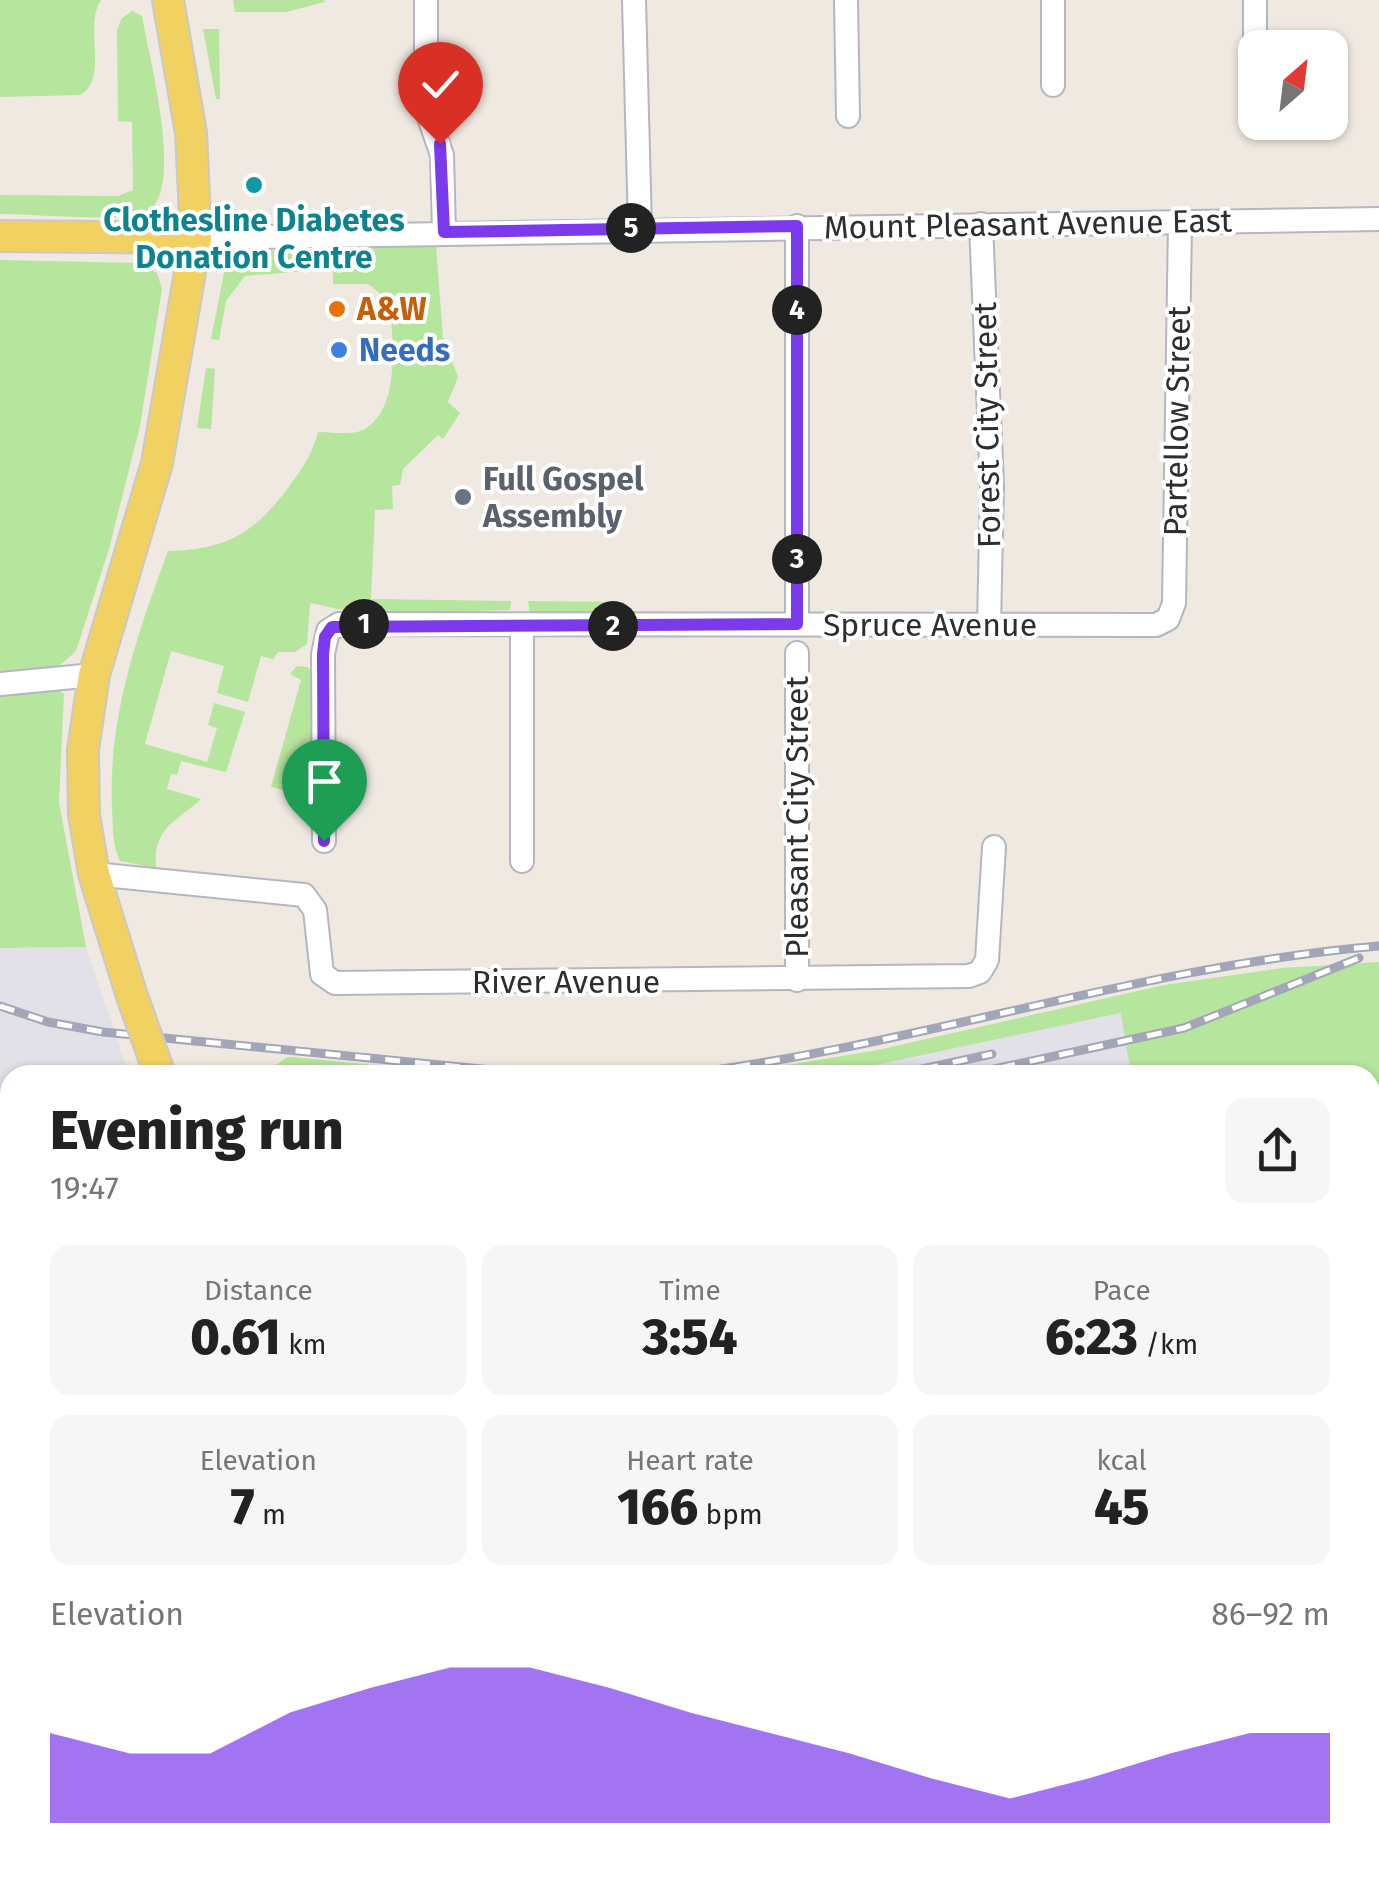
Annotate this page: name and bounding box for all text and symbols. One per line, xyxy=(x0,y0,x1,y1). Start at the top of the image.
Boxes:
north arrow xyxy=(1238,30,1348,140)
map controls xyxy=(1238,30,1348,140)
pin xyxy=(398,42,483,145)
icon: check xyxy=(413,57,468,112)
marker: Clothesline Diabetes Donation Centre xyxy=(243,174,265,196)
place label: Clothesline Diabetes Donation Centre xyxy=(103,201,405,276)
street label: Mount Pleasant Avenue East xyxy=(823,201,1233,247)
pin: 5 xyxy=(606,203,656,253)
text: 5 xyxy=(623,211,639,244)
pin: 4 xyxy=(772,285,822,335)
place label: A&W xyxy=(356,290,427,328)
text: 4 xyxy=(789,293,805,326)
marker: A&W xyxy=(326,298,348,320)
street label: Forest City Street xyxy=(966,301,1008,549)
street label: Partellow Street xyxy=(1156,305,1198,537)
place label: Needs xyxy=(359,331,450,369)
marker: Needs xyxy=(328,339,350,361)
place label: Full Gospel Assembly xyxy=(482,460,644,535)
marker: Full Gospel Assembly xyxy=(452,486,474,508)
pin: 3 xyxy=(772,534,822,584)
text: 3 xyxy=(790,542,804,575)
pin: 1 xyxy=(339,599,389,649)
pin: 2 xyxy=(588,601,638,651)
street label: Spruce Avenue xyxy=(823,606,1037,644)
text: 1 xyxy=(358,607,371,640)
text: 2 xyxy=(606,609,620,642)
street label: Pleasant City Street xyxy=(778,676,816,958)
pin xyxy=(282,739,367,842)
icon: arrive xyxy=(297,754,352,809)
street label: River Avenue xyxy=(472,963,660,1001)
text: Evening run xyxy=(50,1098,344,1164)
button: share xyxy=(1225,1098,1330,1203)
text: 19:47 xyxy=(50,1169,119,1207)
text: Distance xyxy=(204,1274,313,1307)
text: Time xyxy=(659,1274,721,1307)
text: Pace xyxy=(1093,1274,1151,1307)
text: 0.61 xyxy=(190,1307,281,1367)
text: 3:54 xyxy=(643,1307,737,1367)
text: 6:23 xyxy=(1045,1307,1138,1367)
text: km xyxy=(281,1328,327,1361)
text: /km xyxy=(1138,1328,1198,1361)
text: Elevation xyxy=(200,1444,317,1477)
text: Heart rate xyxy=(626,1444,754,1477)
text: kcal xyxy=(1096,1444,1147,1477)
text: 7 xyxy=(231,1477,254,1537)
text: 166 xyxy=(617,1477,698,1537)
text: 45 xyxy=(1094,1477,1149,1537)
text: m xyxy=(254,1498,286,1531)
text: bpm xyxy=(698,1498,763,1531)
text: Elevation xyxy=(50,1595,184,1633)
text: 86–92 m xyxy=(1211,1595,1330,1633)

